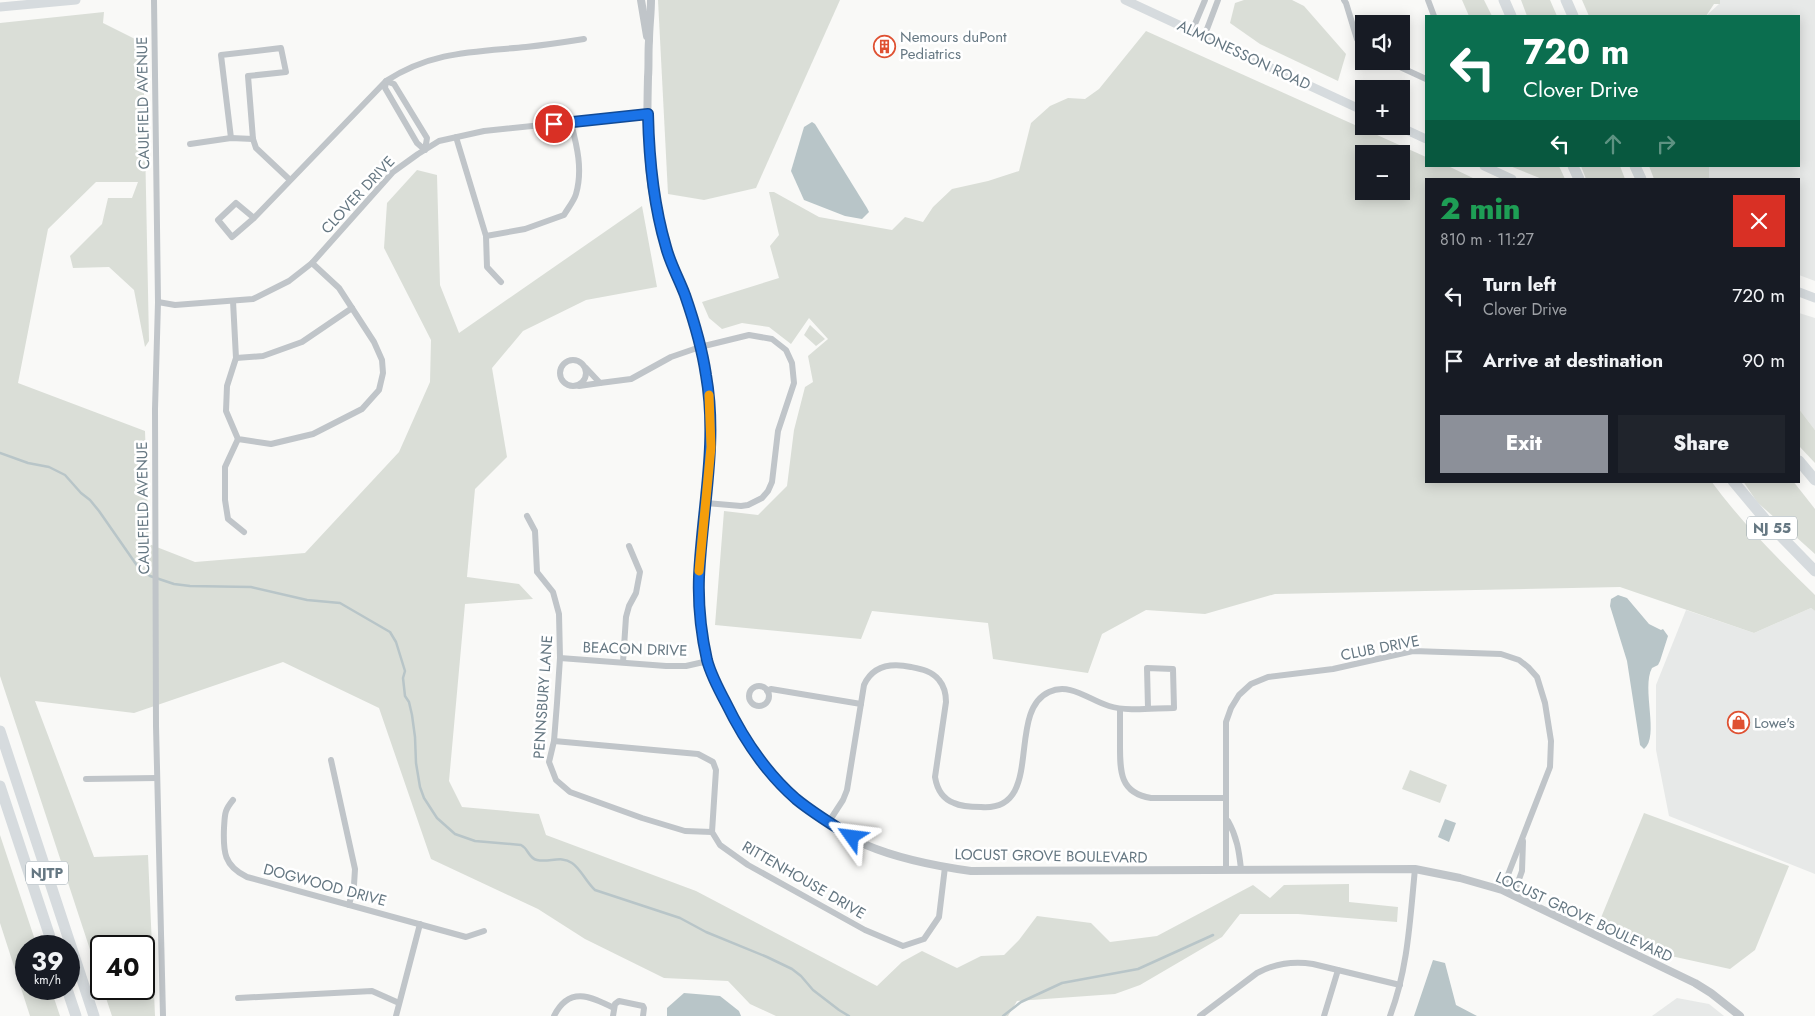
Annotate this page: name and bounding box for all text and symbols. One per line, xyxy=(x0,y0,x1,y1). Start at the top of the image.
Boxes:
street label: ALMONESSON ROAD xyxy=(1174,14,1314,96)
map controls xyxy=(1355,15,1410,200)
button: sound xyxy=(1355,15,1410,70)
place label: Nemours duPont Pediatrics xyxy=(900,26,1007,65)
text: 720 m xyxy=(1523,27,1629,77)
building icon: Nemours duPont Pediatrics xyxy=(872,34,896,58)
icon: left xyxy=(1440,35,1505,100)
street label: CAULFIELD AVENUE xyxy=(131,36,155,170)
text: Clover Drive xyxy=(1523,73,1639,105)
button: + xyxy=(1355,80,1410,135)
pin xyxy=(533,103,575,145)
icon: arrive xyxy=(540,110,568,138)
icon: left xyxy=(1546,130,1574,158)
icon: ahead xyxy=(1599,130,1627,158)
icon: right xyxy=(1652,130,1680,158)
button: − xyxy=(1355,145,1410,200)
street label: CLOVER DRIVE xyxy=(316,151,400,239)
text: 2 min xyxy=(1440,187,1521,230)
button: close xyxy=(1733,195,1785,247)
text: 810 m · 11:27 xyxy=(1440,228,1534,251)
text: Turn left xyxy=(1483,271,1556,298)
icon: left xyxy=(1440,282,1468,310)
text: 720 m xyxy=(1732,282,1785,309)
text: Clover Drive xyxy=(1483,298,1567,321)
icon: arrive xyxy=(1440,347,1468,375)
text: Arrive at destination xyxy=(1483,347,1663,374)
text: 90 m xyxy=(1742,347,1785,374)
button: Exit xyxy=(1440,415,1608,473)
button: Share xyxy=(1618,415,1785,473)
street label: CAULFIELD AVENUE xyxy=(131,441,155,575)
road number: NJ 55 xyxy=(1747,516,1797,540)
street label: CLUB DRIVE xyxy=(1339,630,1421,666)
street label: PENNSBURY LANE xyxy=(528,634,558,760)
street label: BEACON DRIVE xyxy=(582,636,688,662)
shop icon: Lowe's xyxy=(1726,711,1750,735)
place label: Lowe's xyxy=(1754,712,1795,734)
position arrow xyxy=(825,810,877,862)
street label: RITTENHOUSE DRIVE xyxy=(738,836,870,924)
street label: LOCUST GROVE BOULEVARD xyxy=(954,843,1148,869)
street label: DOGWOOD DRIVE xyxy=(261,858,389,912)
road number: NJTP xyxy=(26,861,68,884)
street label: LOCUST GROVE BOULEVARD xyxy=(1492,866,1676,968)
speed limit sign: 40 xyxy=(90,935,155,1000)
text: 39 xyxy=(31,943,64,979)
text: km/h xyxy=(34,971,61,989)

